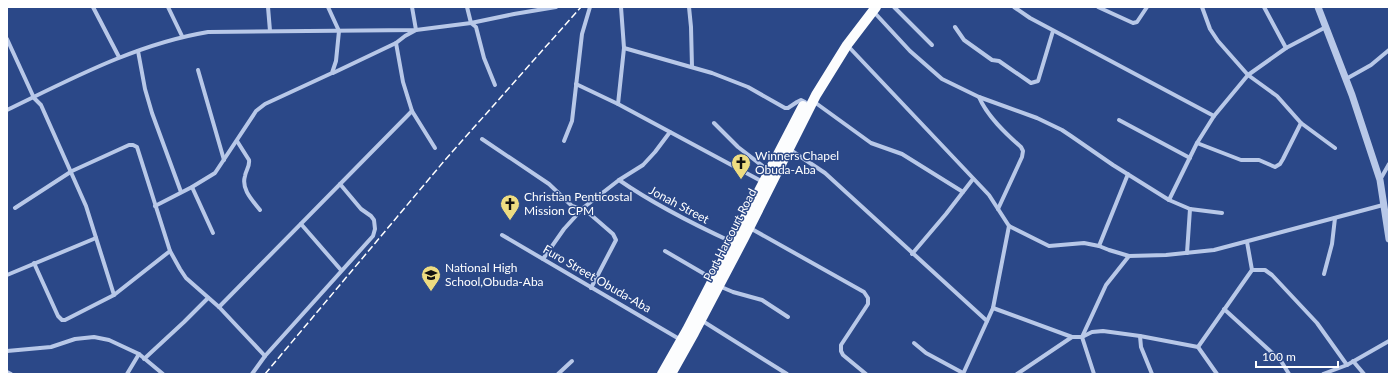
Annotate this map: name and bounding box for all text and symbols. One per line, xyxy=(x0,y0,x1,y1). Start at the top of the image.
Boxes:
place label: Winners Chapel Obuda-Aba xyxy=(755,148,839,177)
church icon: Winners Chapel Obuda-Aba xyxy=(730,152,752,180)
street label: Jonah Street xyxy=(647,183,712,227)
street label: Port Harcourt Road xyxy=(700,186,759,284)
place label: Christian Penticostal Mission CPM xyxy=(524,189,632,218)
church icon: Christian Penticostal Mission CPM xyxy=(499,193,521,221)
street label: Furo Street Obuda-Aba xyxy=(540,241,654,316)
place label: National High School,Obuda-Aba xyxy=(445,260,544,289)
school or university icon: National High School,Obuda-Aba xyxy=(420,264,442,292)
scale bar xyxy=(1256,343,1338,369)
text: 100 m xyxy=(1262,349,1296,364)

